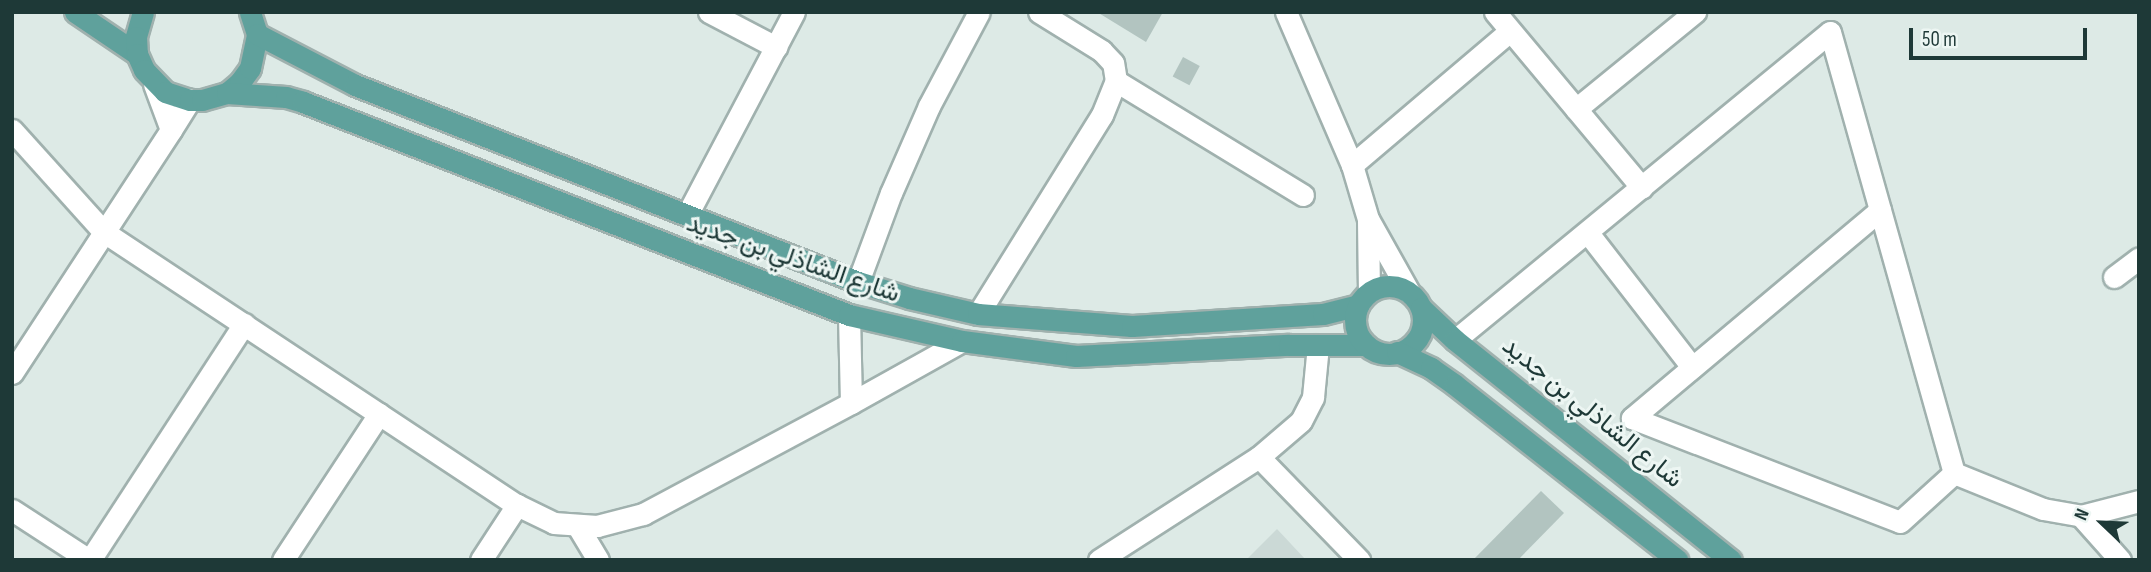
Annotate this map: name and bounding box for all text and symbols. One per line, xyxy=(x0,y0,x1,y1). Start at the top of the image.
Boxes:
scale bar xyxy=(1913,14,2092,58)
text: 50 m xyxy=(1922,27,1957,52)
street label: شارع الشاذلي بن جديد xyxy=(682,208,904,310)
street label: شارع الشاذلي بن جديد xyxy=(1495,331,1689,495)
north arrow xyxy=(2067,488,2137,558)
text: N xyxy=(2070,505,2095,524)

